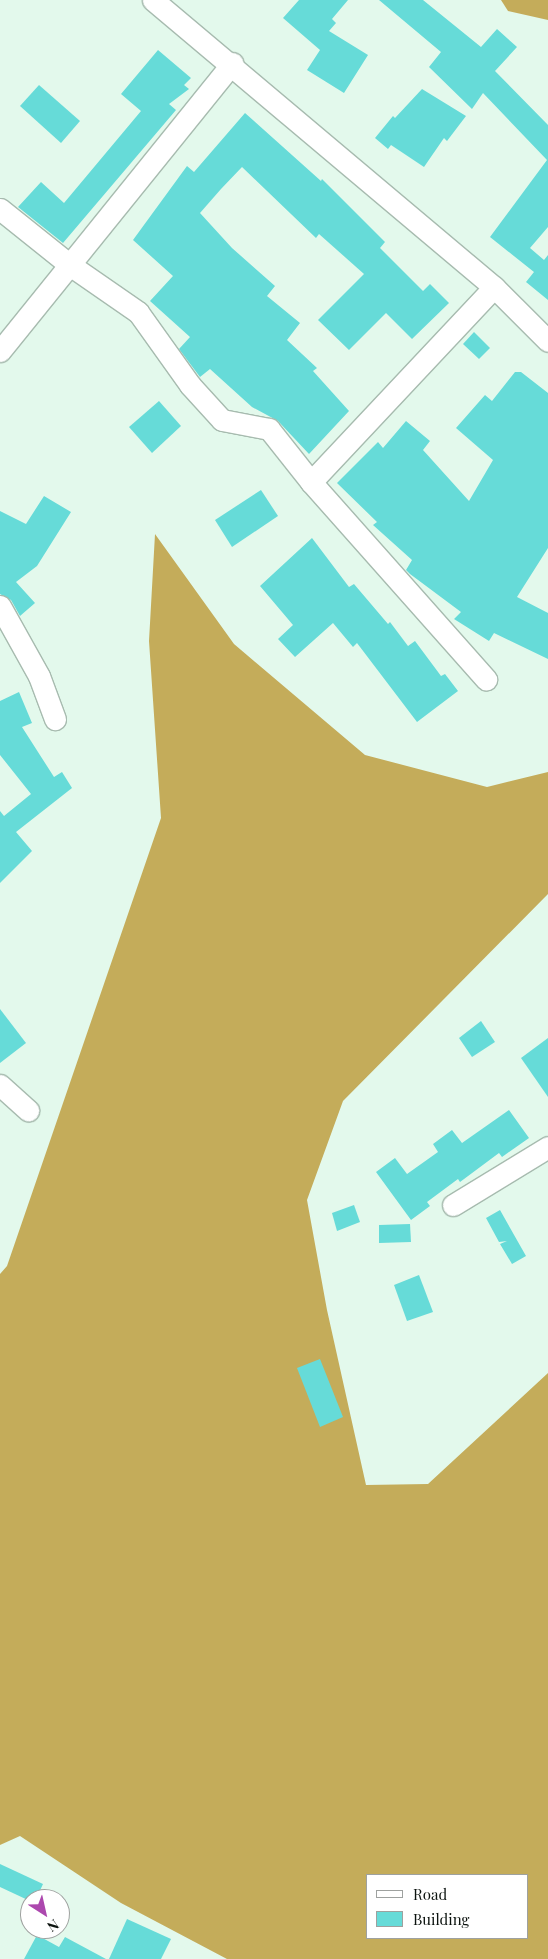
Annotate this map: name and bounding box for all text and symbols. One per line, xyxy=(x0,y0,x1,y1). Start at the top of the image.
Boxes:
legend xyxy=(366,1874,528,1939)
text: Road xyxy=(413,1884,447,1904)
north arrow xyxy=(20,1889,70,1939)
text: Building xyxy=(413,1909,469,1929)
text: N xyxy=(44,1915,63,1937)

